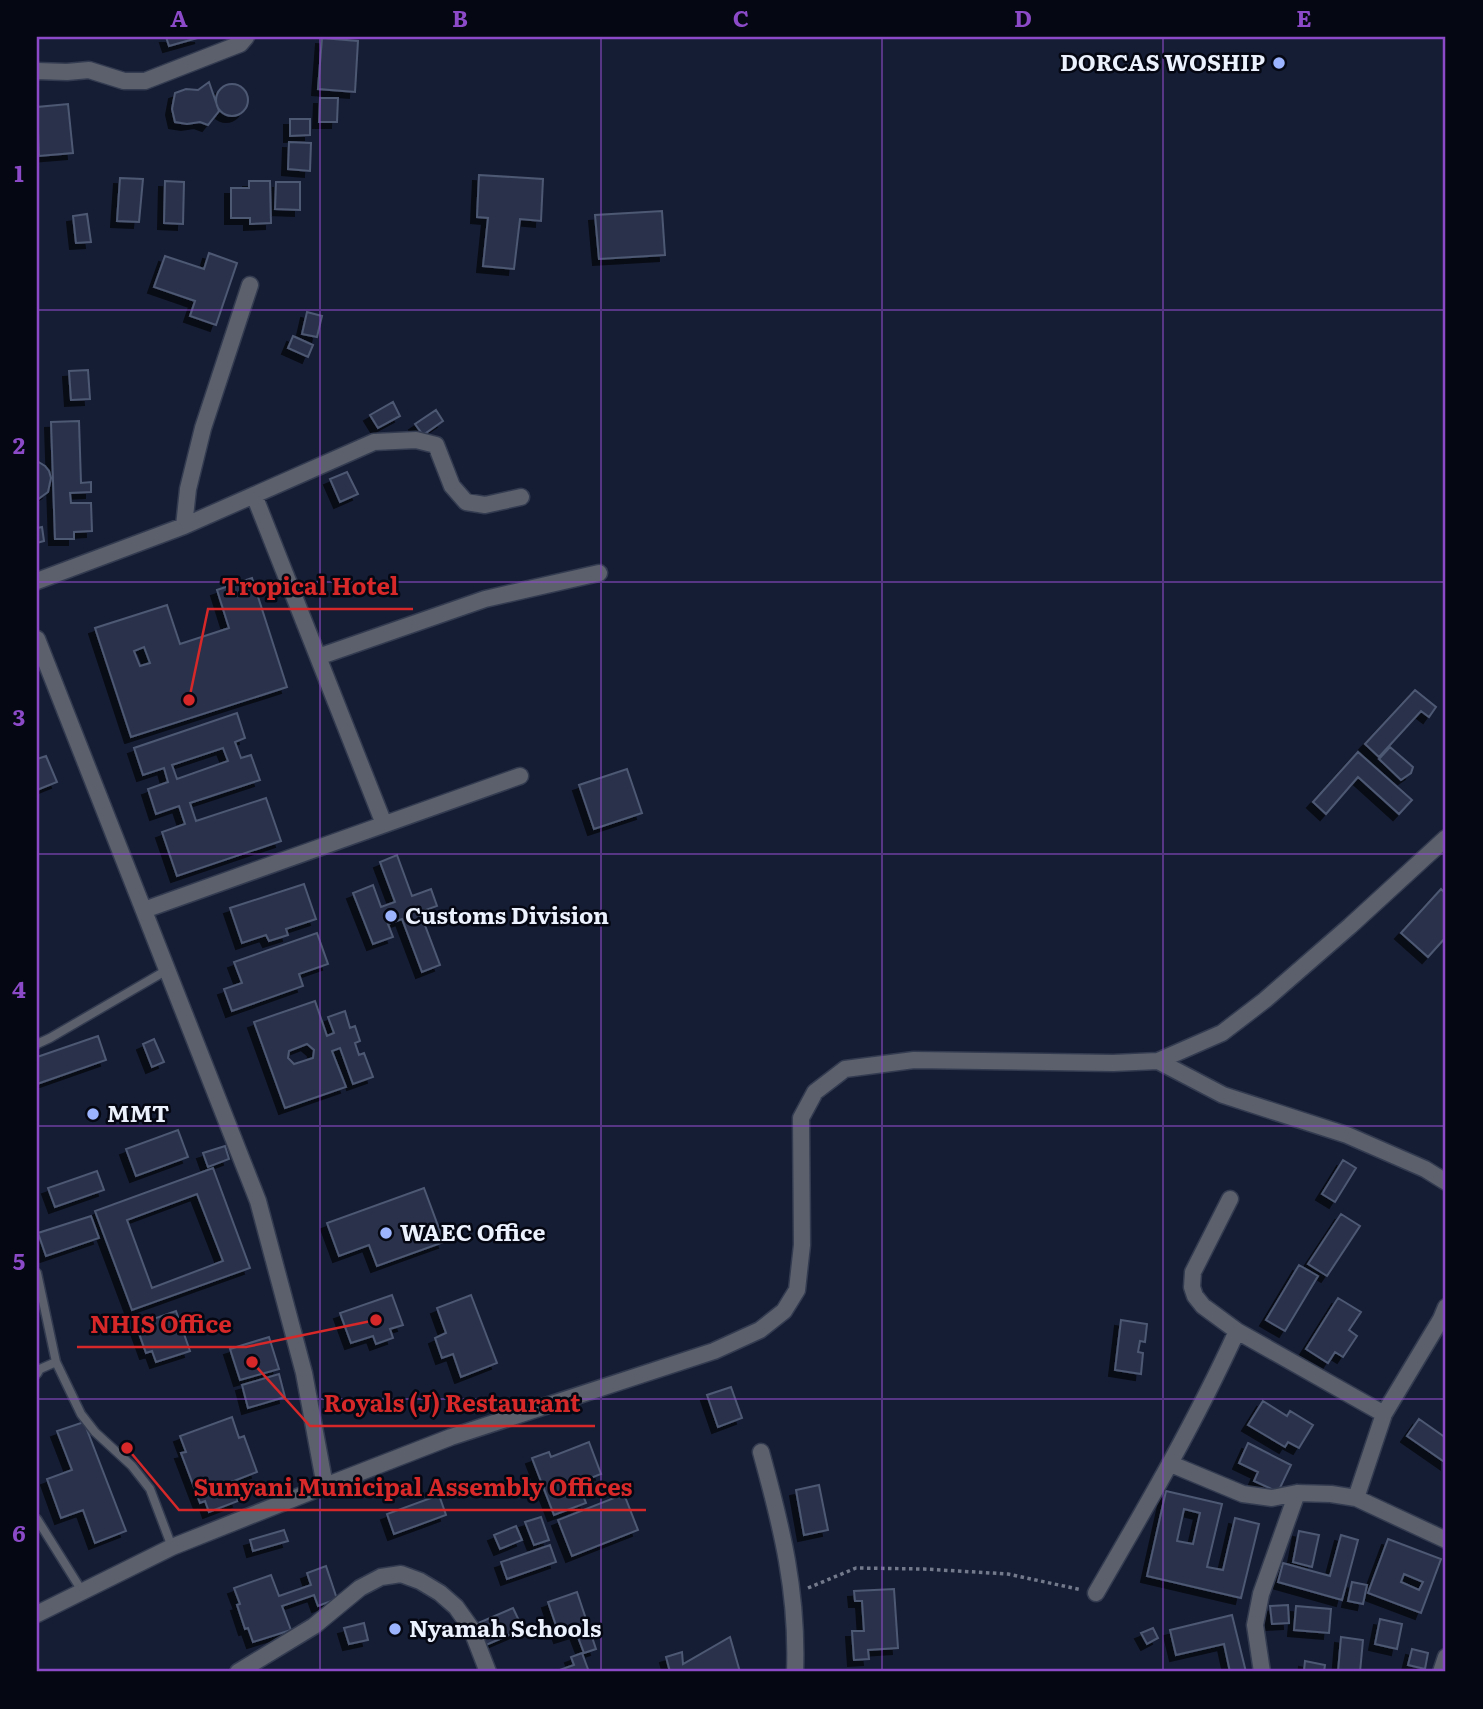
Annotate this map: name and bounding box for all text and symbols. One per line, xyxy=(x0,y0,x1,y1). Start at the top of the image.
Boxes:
text: A xyxy=(170,0,188,34)
text: B xyxy=(452,0,468,34)
text: C xyxy=(733,0,749,34)
text: D xyxy=(1014,0,1032,34)
text: E xyxy=(1296,0,1312,34)
place label: DORCAS WOSHIP xyxy=(1060,44,1265,78)
marker: DORCAS WOSHIP xyxy=(1271,55,1287,71)
text: 1 xyxy=(14,155,24,189)
text: 2 xyxy=(13,427,25,461)
callout: Tropical Hotel xyxy=(208,564,413,609)
text: Tropical Hotel xyxy=(221,567,399,602)
text: 3 xyxy=(13,699,25,733)
place label: Customs Division xyxy=(405,897,609,931)
marker: Customs Division xyxy=(383,908,399,924)
text: 4 xyxy=(12,971,26,1005)
place label: MMT xyxy=(107,1095,169,1129)
marker: MMT xyxy=(85,1106,101,1122)
place label: WAEC Office xyxy=(400,1214,546,1248)
marker: WAEC Office xyxy=(378,1225,394,1241)
text: 5 xyxy=(13,1243,25,1277)
callout: NHIS Office xyxy=(77,1302,246,1347)
text: NHIS Office xyxy=(90,1305,232,1340)
callout: Royals (J) Restaurant xyxy=(310,1381,595,1426)
text: Royals (J) Restaurant xyxy=(324,1384,581,1419)
callout: Sunyani Municipal Assembly Offices xyxy=(179,1465,646,1510)
text: Sunyani Municipal Assembly Offices xyxy=(193,1468,633,1503)
text: 6 xyxy=(12,1515,26,1549)
place label: Nyamah Schools xyxy=(409,1610,602,1644)
marker: Nyamah Schools xyxy=(387,1621,403,1637)

